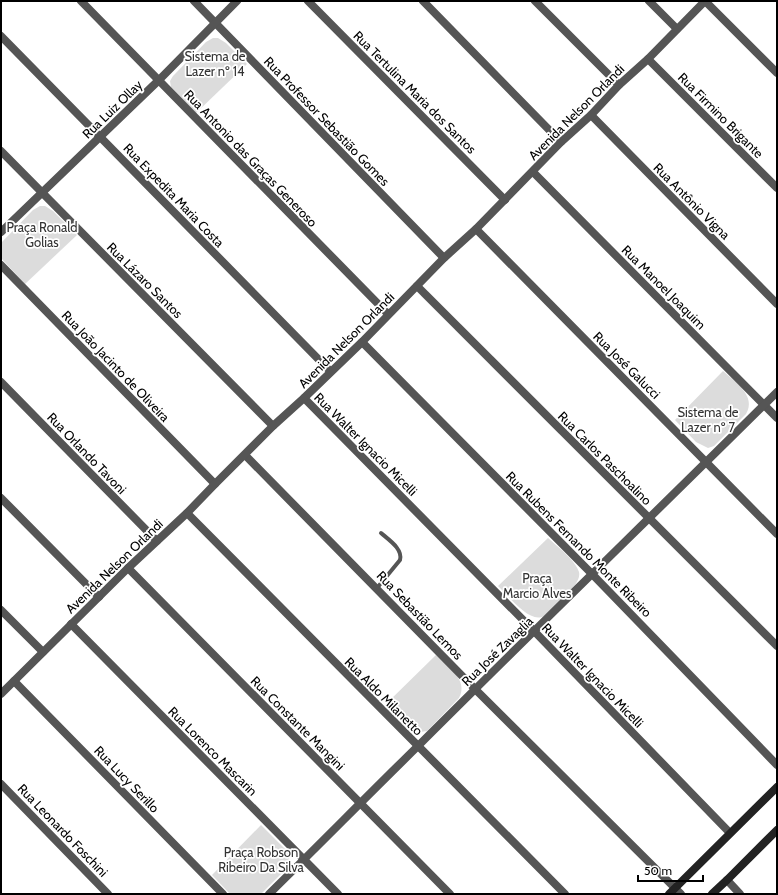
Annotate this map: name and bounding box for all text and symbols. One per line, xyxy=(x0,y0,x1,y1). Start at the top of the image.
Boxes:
street label: Rua Tertulina Maria dos Santos xyxy=(350,27,480,157)
park label: Sistema de Lazer nº 14 xyxy=(184,48,246,79)
street label: Rua Professor Sebastião Gomes xyxy=(261,53,393,189)
street label: Avenida Nelson Orlandi xyxy=(525,61,627,163)
street label: Rua Firmino Brigante xyxy=(675,69,767,161)
street label: Rua Luiz Ollay xyxy=(79,76,146,142)
street label: Rua Antonio das Graças Generoso xyxy=(181,86,321,230)
street label: Rua Expedita Maria Costa xyxy=(120,140,228,251)
street label: Rua Antônio Vigna xyxy=(650,159,734,243)
park label: Praça Ronald Golias xyxy=(6,219,78,250)
street label: Rua Lázaro Santos xyxy=(104,239,187,322)
street label: Rua Manoel Joaquim xyxy=(619,242,709,332)
street label: Avenida Nelson Orlandi xyxy=(295,289,397,391)
street label: Rua João Jacinto de Oliveira xyxy=(59,307,174,425)
street label: Rua José Galucci xyxy=(590,328,664,402)
street label: Rua Walter Ignacio Micelli xyxy=(311,389,421,499)
park label: Sistema de Lazer nº 7 xyxy=(677,404,739,435)
street label: Rua Carlos Paschoalino xyxy=(555,408,655,508)
street label: Rua Orlando Tavoni xyxy=(44,409,130,497)
street label: Rua Rubens Fernando Monte Ribeiro xyxy=(503,468,655,620)
street label: Avenida Nelson Orlandi xyxy=(62,515,166,617)
street label: Rua Sebastião Lemos xyxy=(374,567,467,663)
park label: Praça Marcio Alves xyxy=(503,570,572,601)
street label: Rua José Zavaglia xyxy=(458,612,537,689)
street label: Rua Walter Ignacio Micelli xyxy=(539,619,647,731)
street label: Rua Aldo Milanetto xyxy=(342,654,426,738)
street label: Rua Constante Mangini xyxy=(248,673,348,773)
street label: Rua Lorenco Mascarin xyxy=(165,703,261,799)
street label: Rua Lucy Serillo xyxy=(91,742,163,816)
street label: Rua Leonardo Foschini xyxy=(14,780,112,880)
park label: Praça Robson Ribeiro Da Silva xyxy=(218,844,304,875)
scale bar xyxy=(638,857,703,883)
text: 50 m xyxy=(644,863,672,878)

